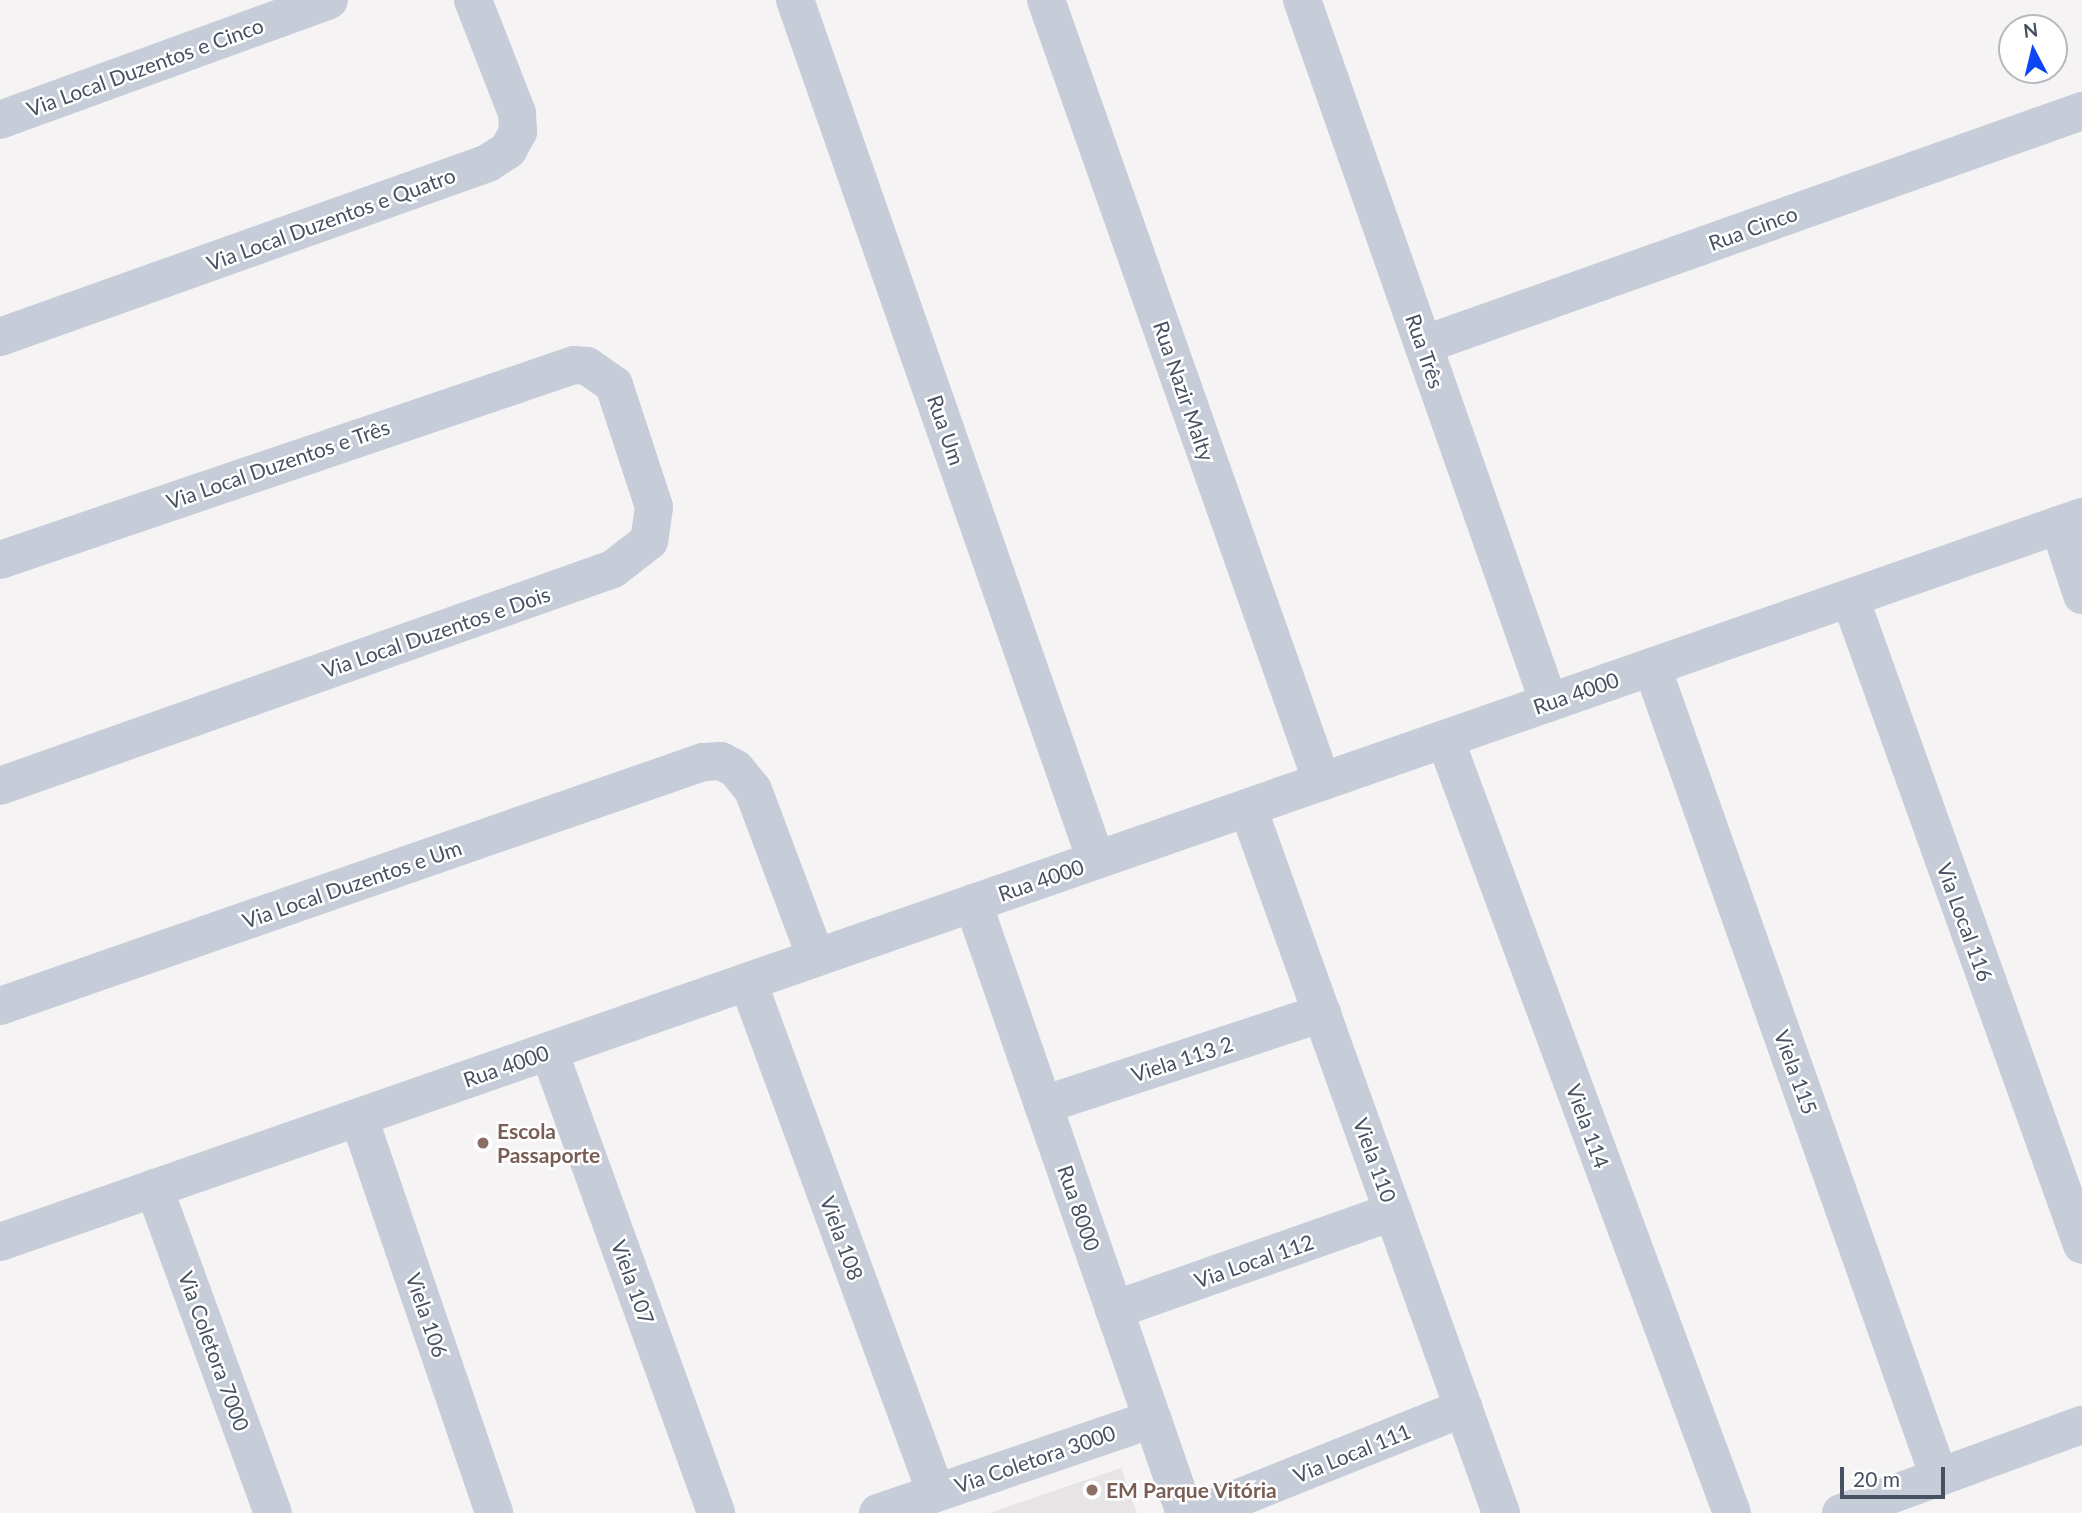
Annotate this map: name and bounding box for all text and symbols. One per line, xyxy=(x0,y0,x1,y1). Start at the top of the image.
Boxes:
street label: Via Local Duzentos e Cinco xyxy=(23,12,267,122)
north arrow xyxy=(1998,14,2068,84)
text: N xyxy=(2022,17,2039,42)
street label: Via Local Duzentos e Quatro xyxy=(203,162,459,276)
street label: Rua Cinco xyxy=(1705,200,1801,256)
street label: Rua Três xyxy=(1400,310,1450,392)
street label: Rua Nazir Malty xyxy=(1148,317,1220,465)
street label: Rua Um xyxy=(922,392,970,468)
street label: Via Local Duzentos e Três xyxy=(163,414,393,514)
street label: Via Local Duzentos e Dois xyxy=(319,581,553,683)
street label: Rua 4000 xyxy=(1530,667,1622,719)
street label: Via Local Duzentos e Um xyxy=(239,835,465,933)
street label: Rua 4000 xyxy=(995,854,1087,906)
street label: Via Local 116 xyxy=(1932,859,1998,985)
street label: Viela 115 xyxy=(1769,1027,1823,1117)
street label: Viela 113 2 xyxy=(1128,1031,1236,1087)
street label: Rua 4000 xyxy=(460,1040,552,1092)
street label: Viela 114 xyxy=(1561,1081,1615,1171)
street label: Viela 110 xyxy=(1348,1115,1402,1205)
place label: Escola Passaporte xyxy=(497,1118,600,1168)
marker: Escola Passaporte xyxy=(475,1135,491,1151)
street label: Rua 8000 xyxy=(1053,1162,1105,1254)
street label: Viela 108 xyxy=(815,1193,869,1283)
street label: Via Local 112 xyxy=(1191,1229,1317,1293)
street label: Viela 107 xyxy=(606,1237,660,1327)
street label: Via Coletora 7000 xyxy=(173,1268,255,1434)
street label: Viela 106 xyxy=(401,1269,453,1361)
street label: Via Local 111 xyxy=(1290,1418,1414,1488)
street label: Via Coletora 3000 xyxy=(951,1420,1119,1498)
scale bar xyxy=(1844,1454,1949,1498)
text: 20 m xyxy=(1853,1466,1900,1491)
place label: EM Parque Vitória xyxy=(1106,1477,1278,1503)
marker: EM Parque Vitória xyxy=(1084,1482,1100,1498)

